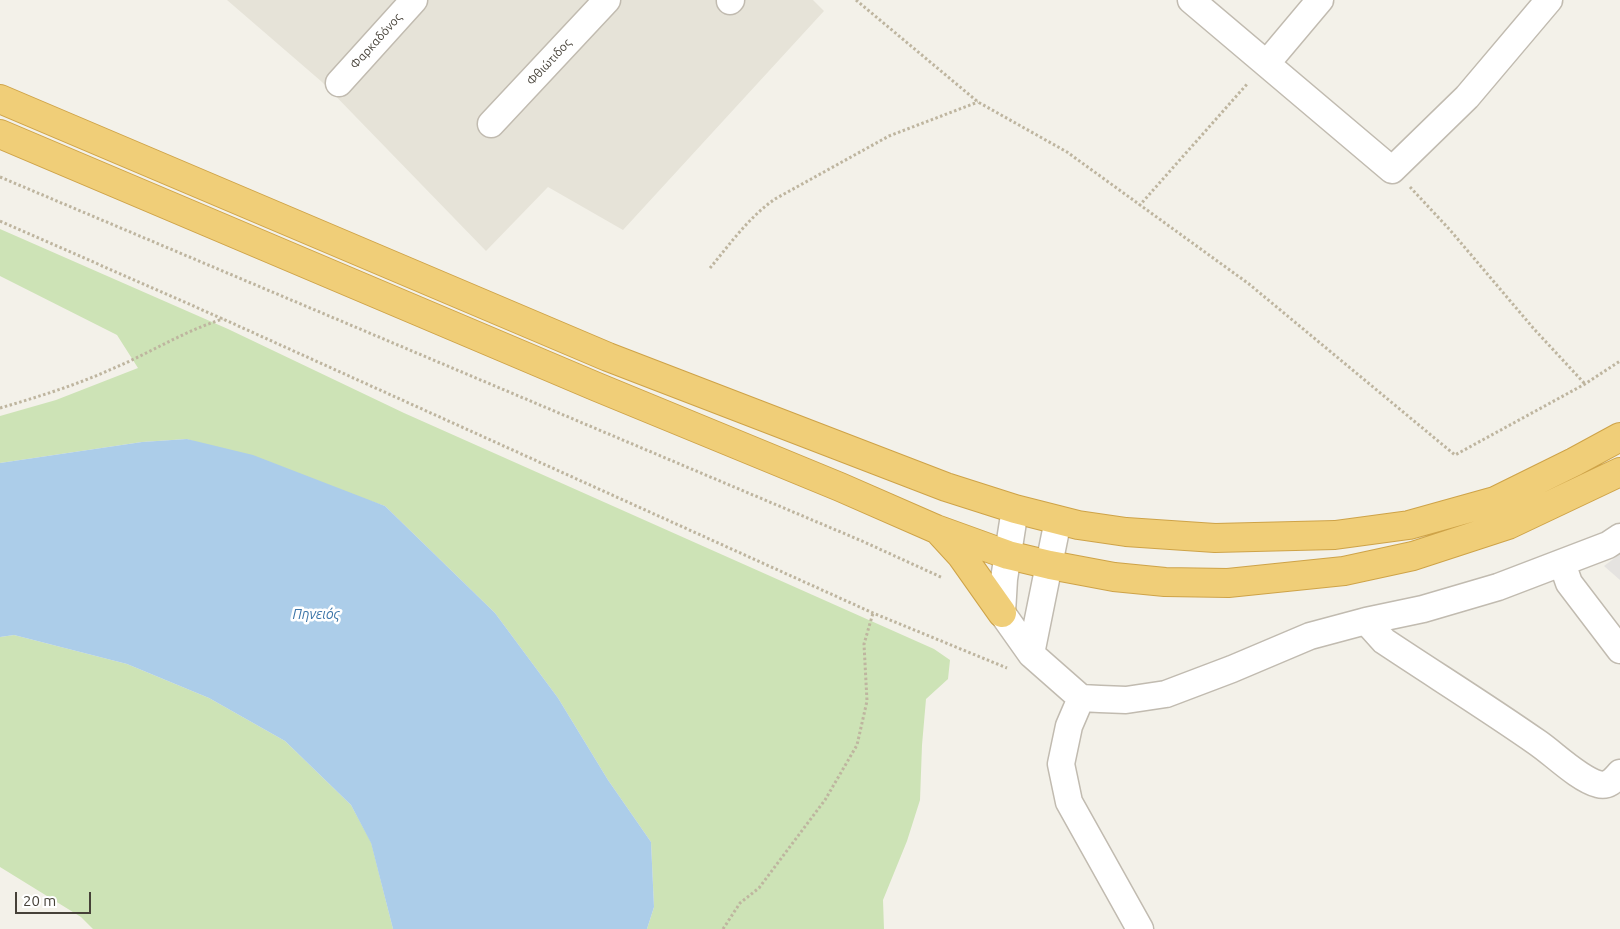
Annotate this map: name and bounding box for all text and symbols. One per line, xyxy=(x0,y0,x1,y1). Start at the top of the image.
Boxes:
street label: Φαρκαδόνος xyxy=(347,10,405,72)
street label: Φθιώτιδος xyxy=(524,36,574,88)
water label: Πηνειός xyxy=(293,606,339,622)
scale bar xyxy=(18,882,94,914)
text: 20 m xyxy=(23,892,56,909)

